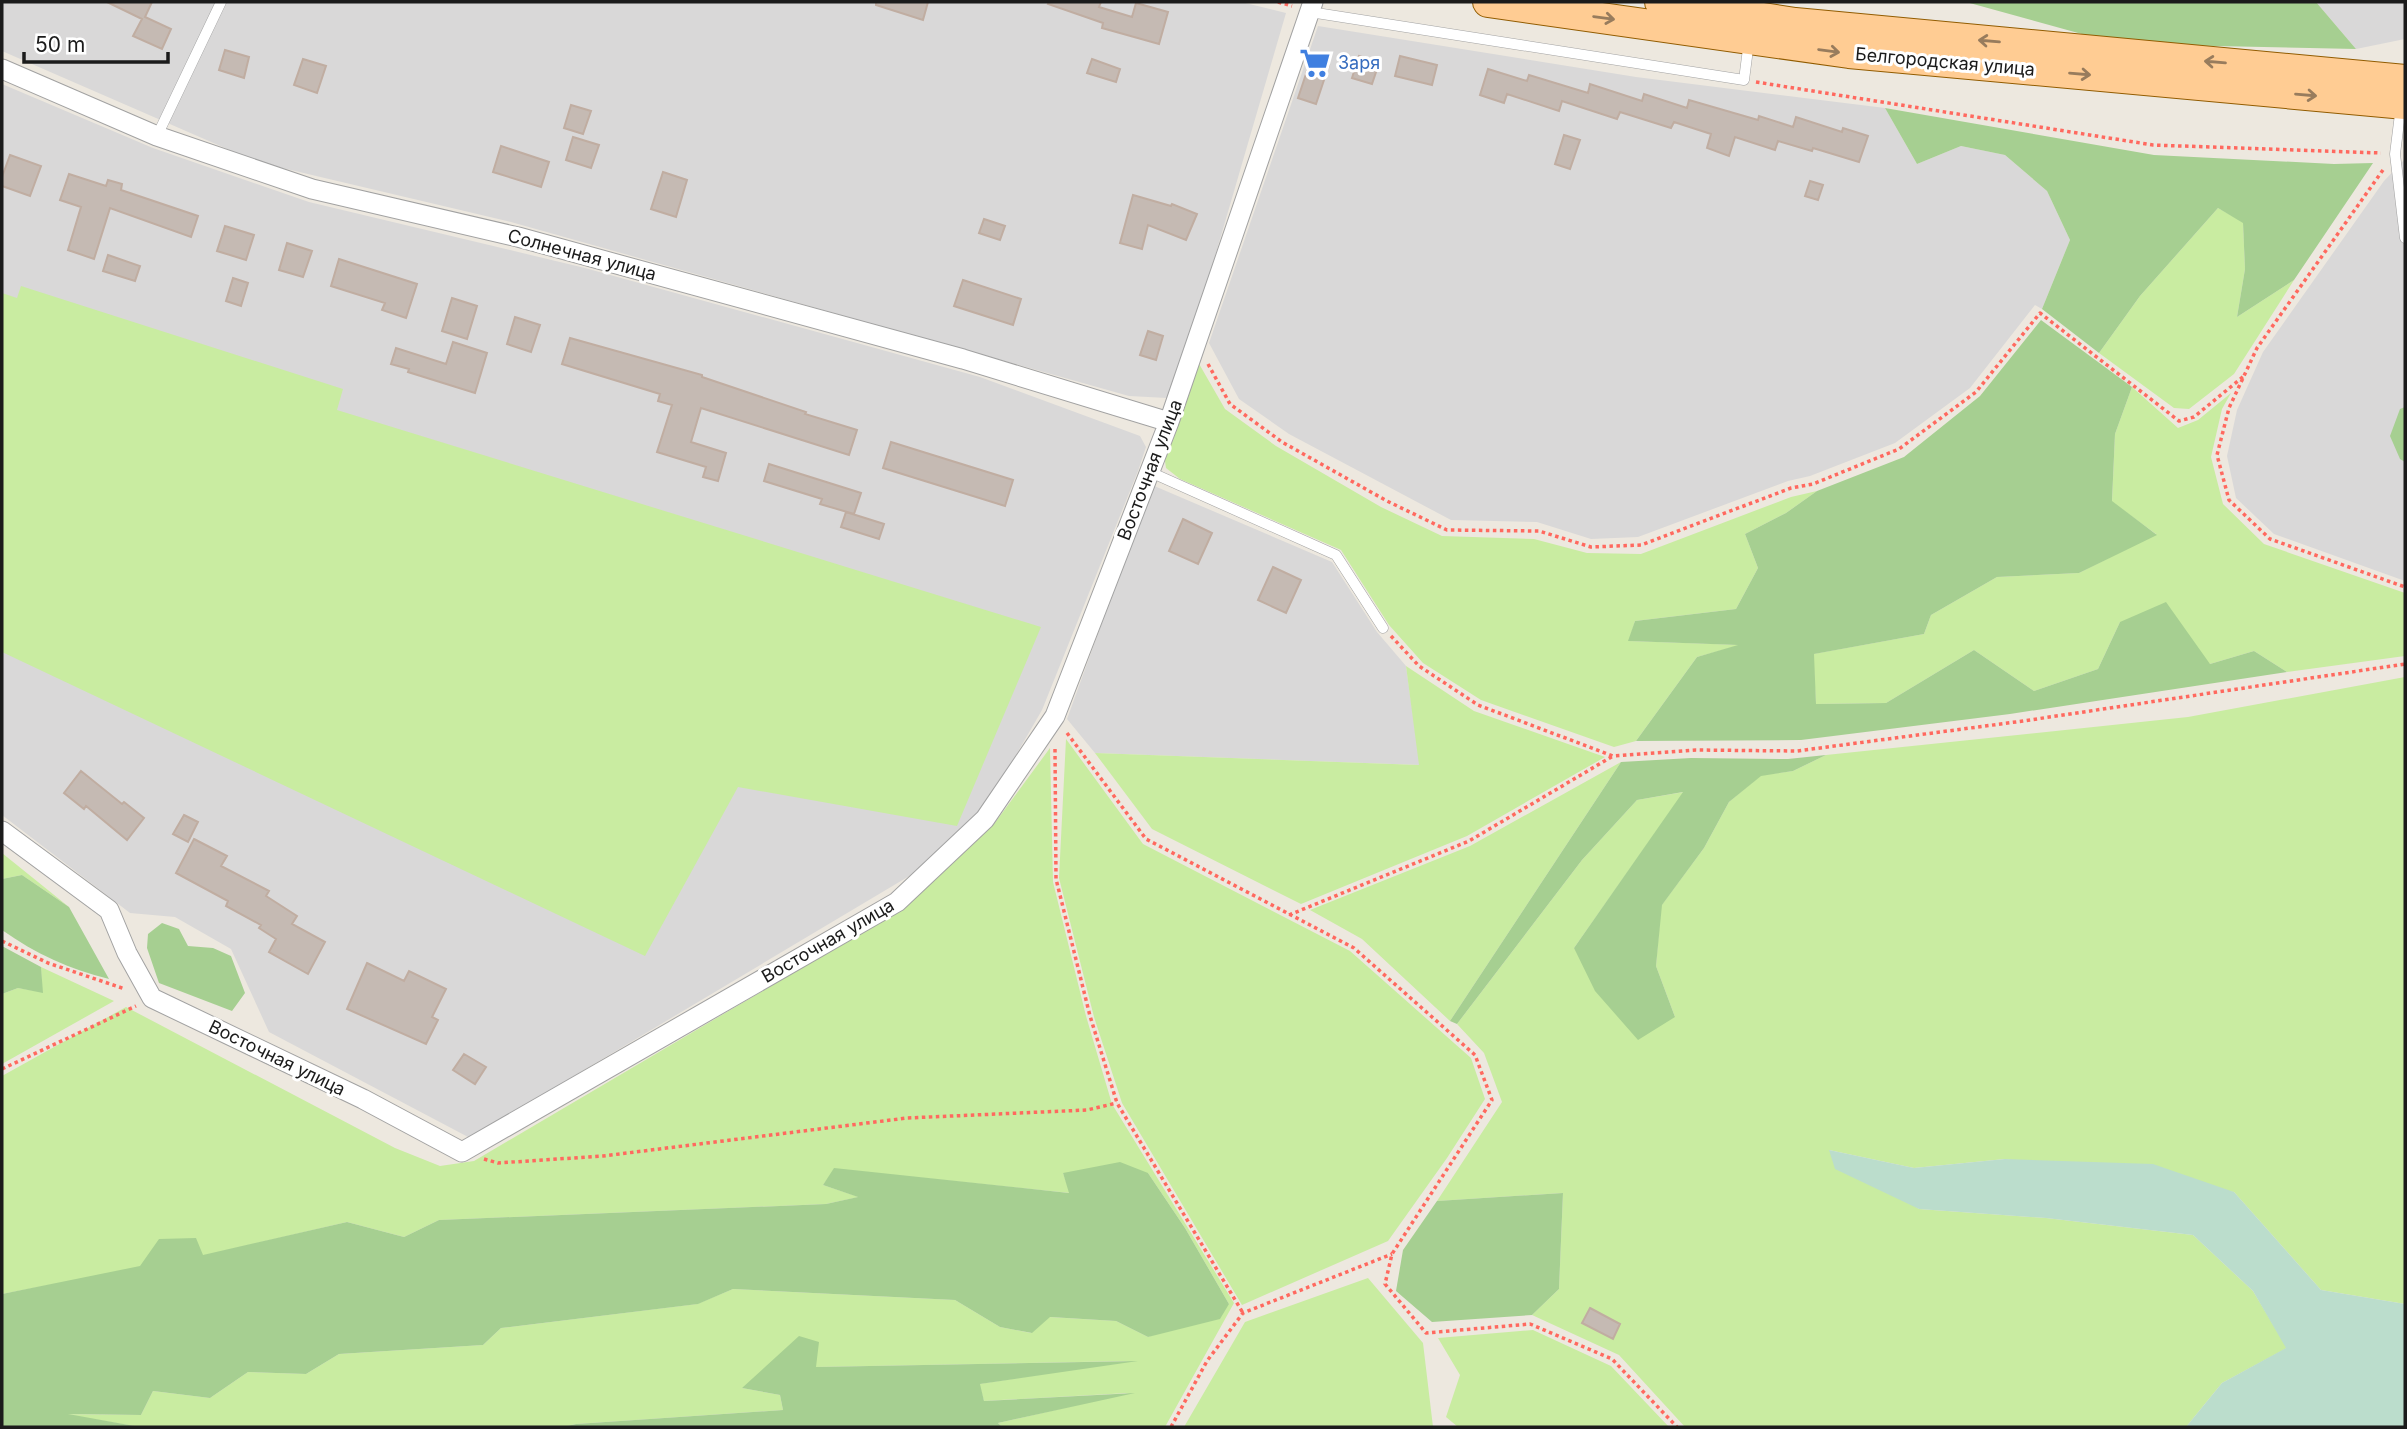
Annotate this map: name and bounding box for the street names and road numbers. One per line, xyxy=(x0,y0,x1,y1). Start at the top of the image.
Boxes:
street label: Белгородская улица xyxy=(1854,43,2036,80)
street label: Солнечная улица xyxy=(506,225,659,284)
street label: Восточная улица xyxy=(1113,396,1186,543)
street label: Восточная улица xyxy=(758,894,898,987)
street label: Восточная улица xyxy=(206,1015,349,1100)

